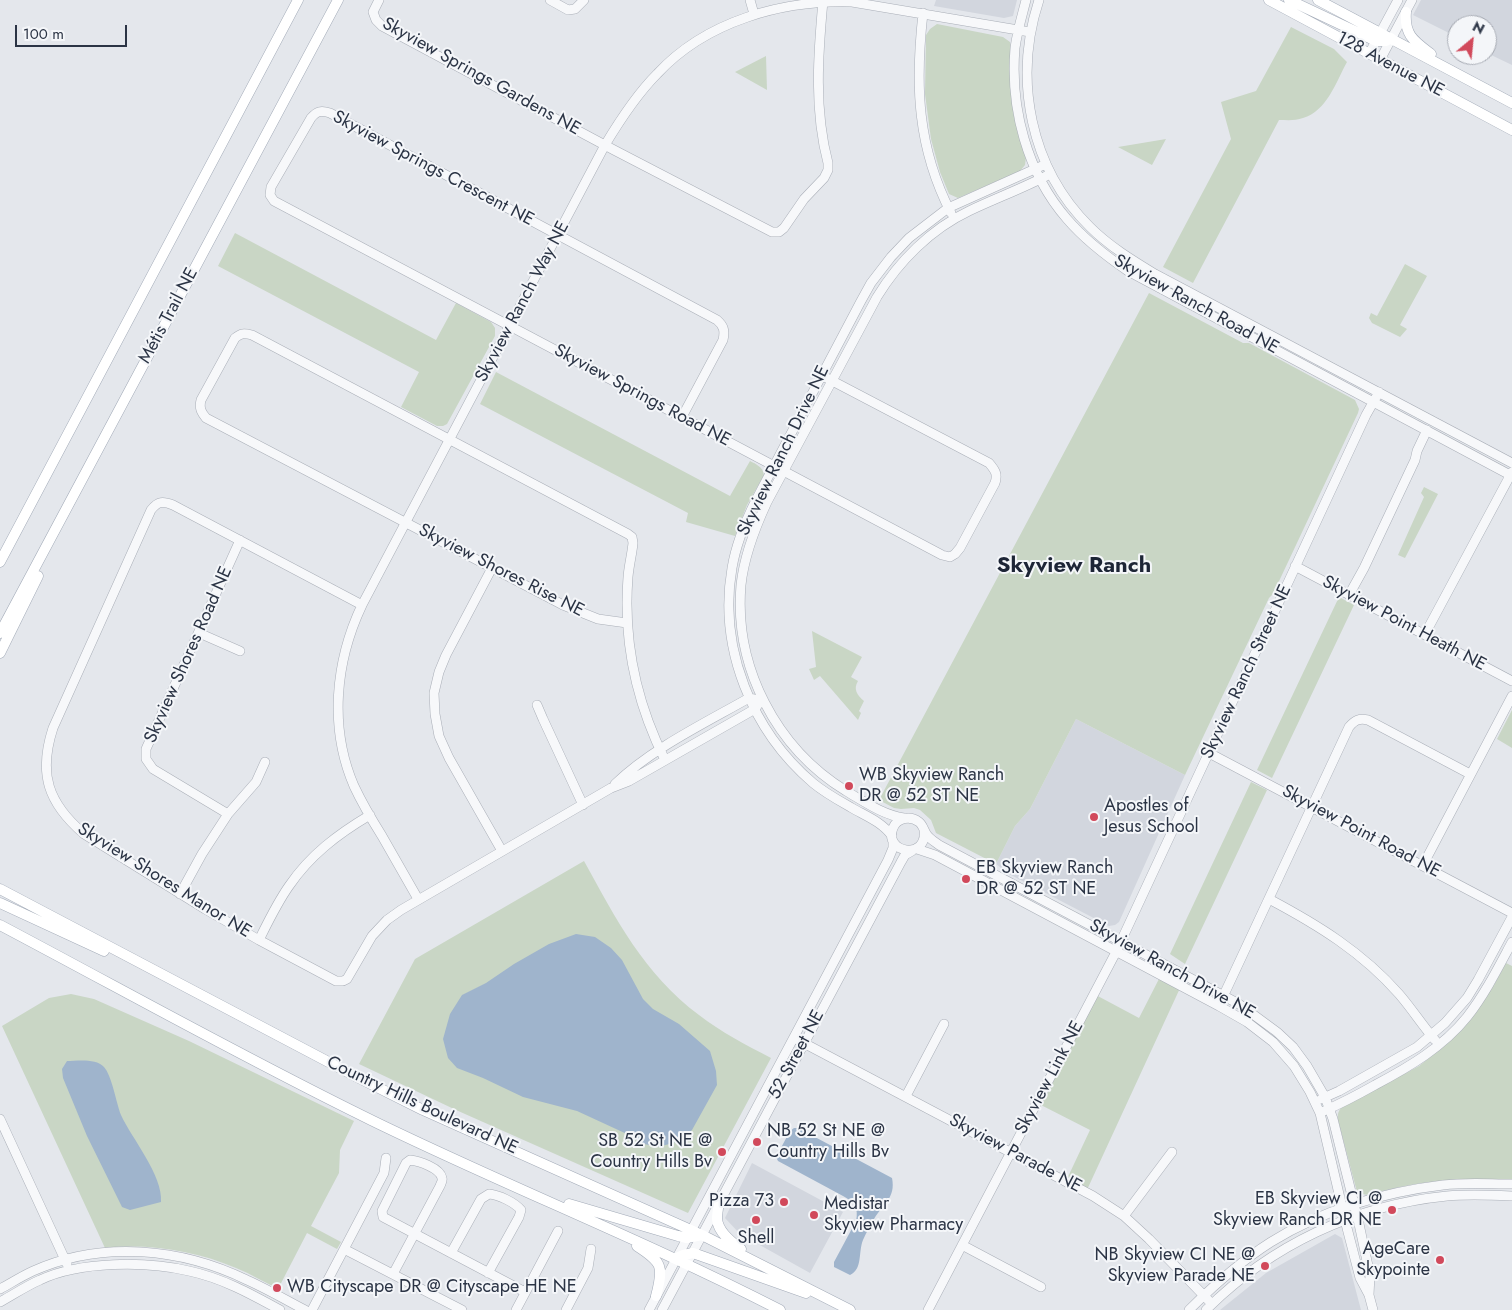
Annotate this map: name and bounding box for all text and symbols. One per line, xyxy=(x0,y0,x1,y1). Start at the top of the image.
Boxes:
street label: Skyview Springs Gardens NE xyxy=(378,13,584,141)
scale bar xyxy=(18,15,130,47)
north arrow xyxy=(1447,15,1497,65)
text: N xyxy=(1469,16,1488,39)
text: 100 m xyxy=(23,23,64,45)
street label: 128 Avenue NE xyxy=(1332,28,1448,102)
street label: Skyview Springs Crescent NE xyxy=(329,107,537,231)
street label: Skyview Ranch Way NE xyxy=(471,218,575,386)
street label: Skyview Ranch Road NE xyxy=(1110,251,1282,359)
street label: Métis Trail NE xyxy=(135,264,203,368)
street label: Skyview Springs Road NE xyxy=(550,340,734,452)
street label: Skyview Ranch Drive NE xyxy=(733,362,835,540)
street label: Skyview Shores Rise NE xyxy=(414,520,588,622)
district label: Skyview Ranch xyxy=(997,554,1151,580)
street label: Skyview Shores Road NE xyxy=(140,563,238,747)
street label: Skyview Point Heath NE xyxy=(1318,572,1490,676)
street label: Skyview Ranch Street NE xyxy=(1197,582,1297,762)
place label: WB Skyview Ranch DR @ 52 ST NE xyxy=(859,765,1004,808)
marker: WB Skyview Ranch DR @ 52 ST NE xyxy=(843,780,855,792)
street label: Skyview Point Road NE xyxy=(1278,781,1444,883)
place label: Apostles of Jesus School xyxy=(1104,796,1199,839)
marker: Apostles of Jesus School xyxy=(1088,811,1100,823)
street label: Skyview Shores Manor NE xyxy=(73,819,255,943)
place label: EB Skyview Ranch DR @ 52 ST NE xyxy=(976,858,1113,901)
marker: EB Skyview Ranch DR @ 52 ST NE xyxy=(960,873,972,885)
street label: Skyview Ranch Drive NE xyxy=(1085,915,1259,1025)
street label: 52 Street NE xyxy=(764,1007,830,1103)
street label: Skyview Link NE xyxy=(1011,1018,1089,1138)
street label: Country Hills Boulevard NE xyxy=(323,1052,521,1160)
street label: Skyview Parade NE xyxy=(945,1110,1085,1198)
place label: NB 52 St NE @ Country Hills Bv xyxy=(767,1121,889,1164)
place label: SB 52 St NE @ Country Hills Bv xyxy=(590,1131,712,1174)
marker: NB 52 St NE @ Country Hills Bv xyxy=(751,1136,763,1148)
marker: SB 52 St NE @ Country Hills Bv xyxy=(716,1146,728,1158)
place label: EB Skyview CI @ Skyview Ranch DR NE xyxy=(1213,1189,1382,1232)
place label: Pizza 73 xyxy=(709,1191,774,1213)
place label: Medistar Skyview Pharmacy xyxy=(824,1194,963,1236)
marker: Pizza 73 xyxy=(778,1196,790,1208)
marker: EB Skyview CI @ Skyview Ranch DR NE xyxy=(1386,1204,1398,1216)
marker: Medistar Skyview Pharmacy xyxy=(808,1209,820,1221)
marker: Shell xyxy=(750,1214,762,1226)
place label: Shell xyxy=(738,1228,774,1250)
place label: AgeCare Skypointe xyxy=(1356,1239,1430,1282)
place label: NB Skyview CI NE @ Skyview Parade NE xyxy=(1095,1245,1255,1288)
marker: AgeCare Skypointe xyxy=(1434,1254,1446,1266)
marker: NB Skyview CI NE @ Skyview Parade NE xyxy=(1259,1260,1271,1272)
place label: WB Cityscape DR @ Cityscape HE NE xyxy=(287,1277,577,1299)
marker: WB Cityscape DR @ Cityscape HE NE xyxy=(271,1282,283,1294)

